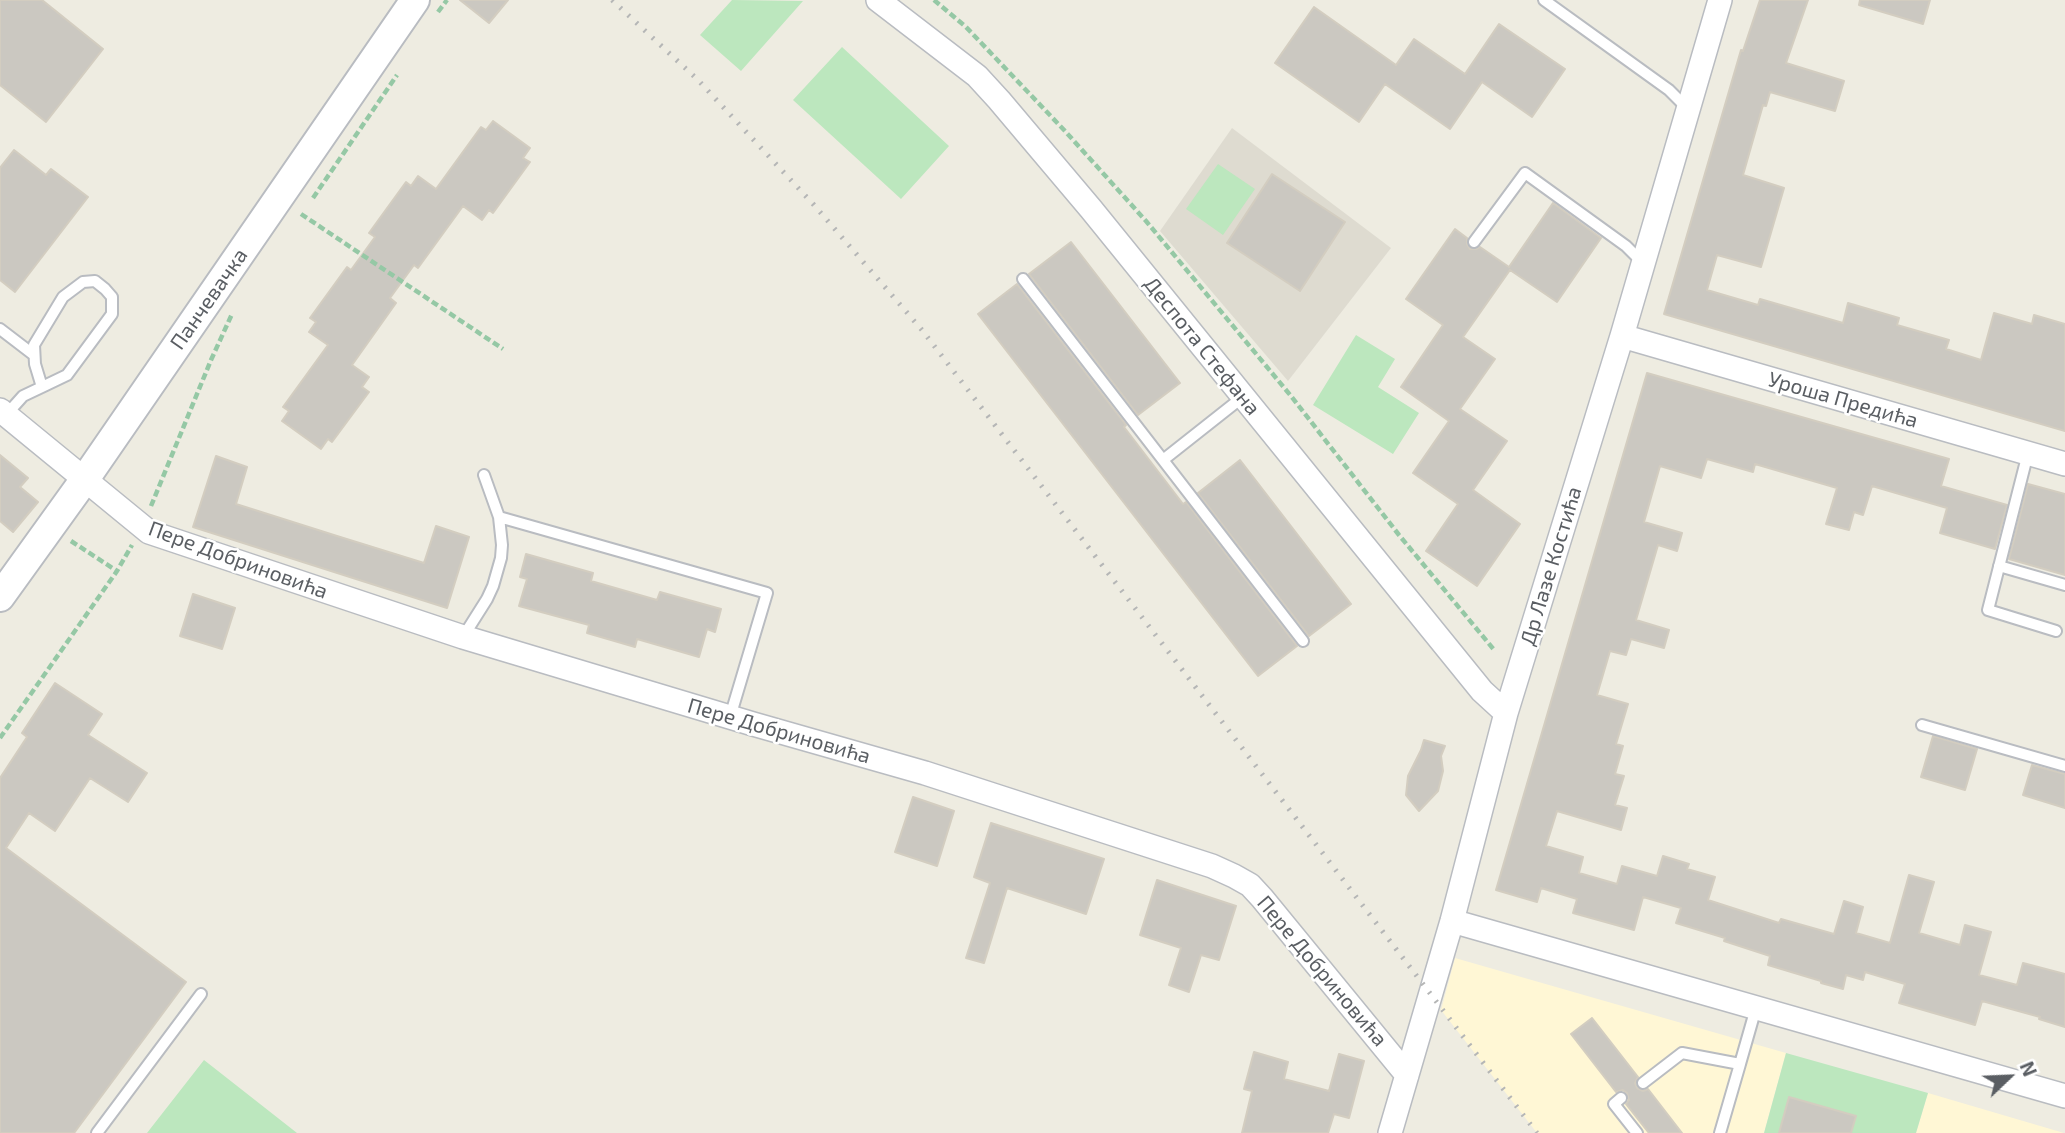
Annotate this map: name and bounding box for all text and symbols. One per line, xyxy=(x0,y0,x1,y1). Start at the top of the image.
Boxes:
street label: Панчевачка xyxy=(165,244,253,354)
street label: Деспота Стефана xyxy=(1139,272,1265,420)
street label: Уроша Предића xyxy=(1765,367,1921,433)
street label: Др Лазе Костића xyxy=(1515,484,1587,648)
street label: Пере Добриновића xyxy=(145,516,331,604)
street label: Пере Добриновића xyxy=(685,693,873,769)
street label: Пере Добриновића xyxy=(1252,891,1392,1051)
north arrow xyxy=(1974,1042,2044,1112)
text: N xyxy=(2016,1058,2042,1079)

